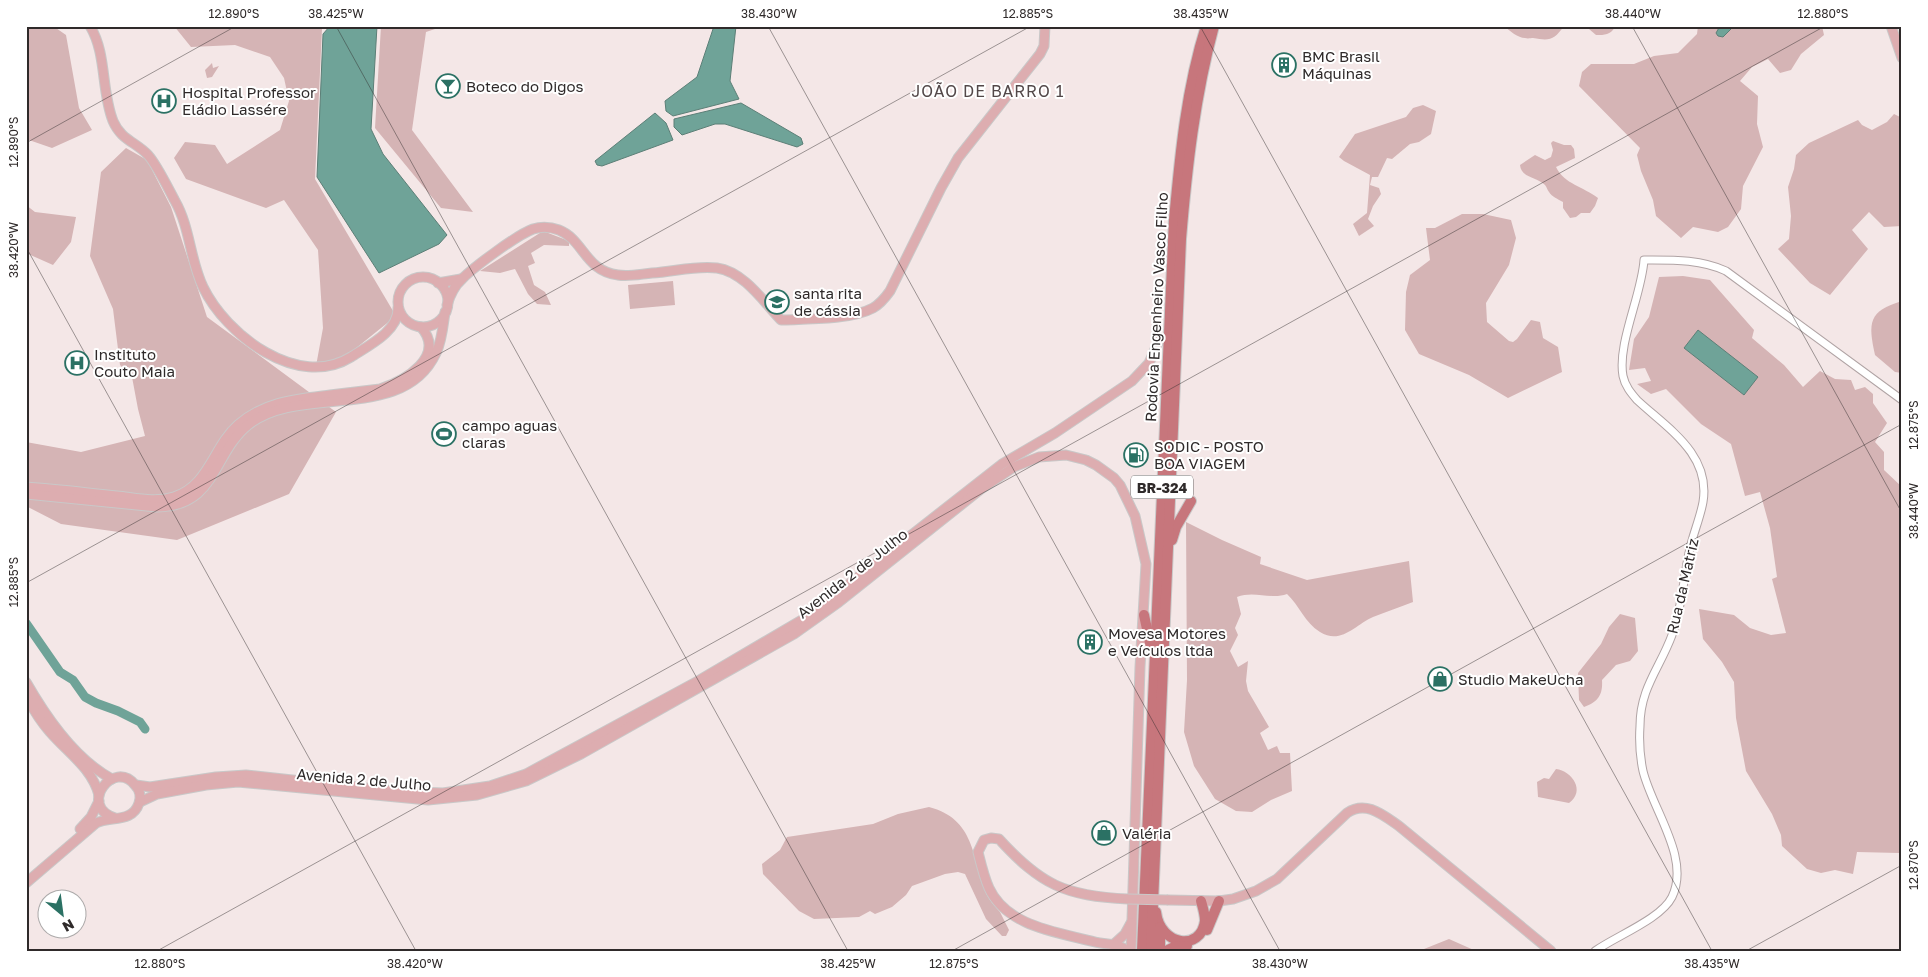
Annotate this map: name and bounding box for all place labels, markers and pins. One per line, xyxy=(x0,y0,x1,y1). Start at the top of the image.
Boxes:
place label: BMC Brasil Máquinas xyxy=(1302,47,1380,82)
building icon: BMC Brasil Máquinas xyxy=(1271,52,1297,78)
bar icon: Boteco do Digos xyxy=(435,73,461,99)
place label: Boteco do Digos xyxy=(466,77,583,95)
place label: Hospital Professor Eládio Lassére xyxy=(182,83,316,118)
hospital icon: Hospital Professor Eládio Lassére xyxy=(151,88,177,114)
place label: santa rita de cássia xyxy=(794,284,862,319)
school or university icon: santa rita de cássia xyxy=(764,289,790,315)
place label: Instituto Couto Maia xyxy=(94,345,175,380)
hospital icon: Instituto Couto Maia xyxy=(64,350,90,376)
place label: campo aguas claras xyxy=(462,416,557,451)
sports icon: campo aguas claras xyxy=(431,421,457,447)
place label: SODIC - POSTO BOA VIAGEM xyxy=(1154,437,1264,472)
fuel station icon: SODIC - POSTO BOA VIAGEM xyxy=(1123,442,1149,468)
place label: Movesa Motores e Veículos ltda xyxy=(1108,624,1226,659)
building icon: Movesa Motores e Veículos ltda xyxy=(1077,629,1103,655)
shop icon: Studio MakeUcha xyxy=(1427,666,1453,692)
place label: Studio MakeUcha xyxy=(1458,670,1583,688)
shop icon: Valéria xyxy=(1091,820,1117,846)
place label: Valéria xyxy=(1122,824,1171,842)

